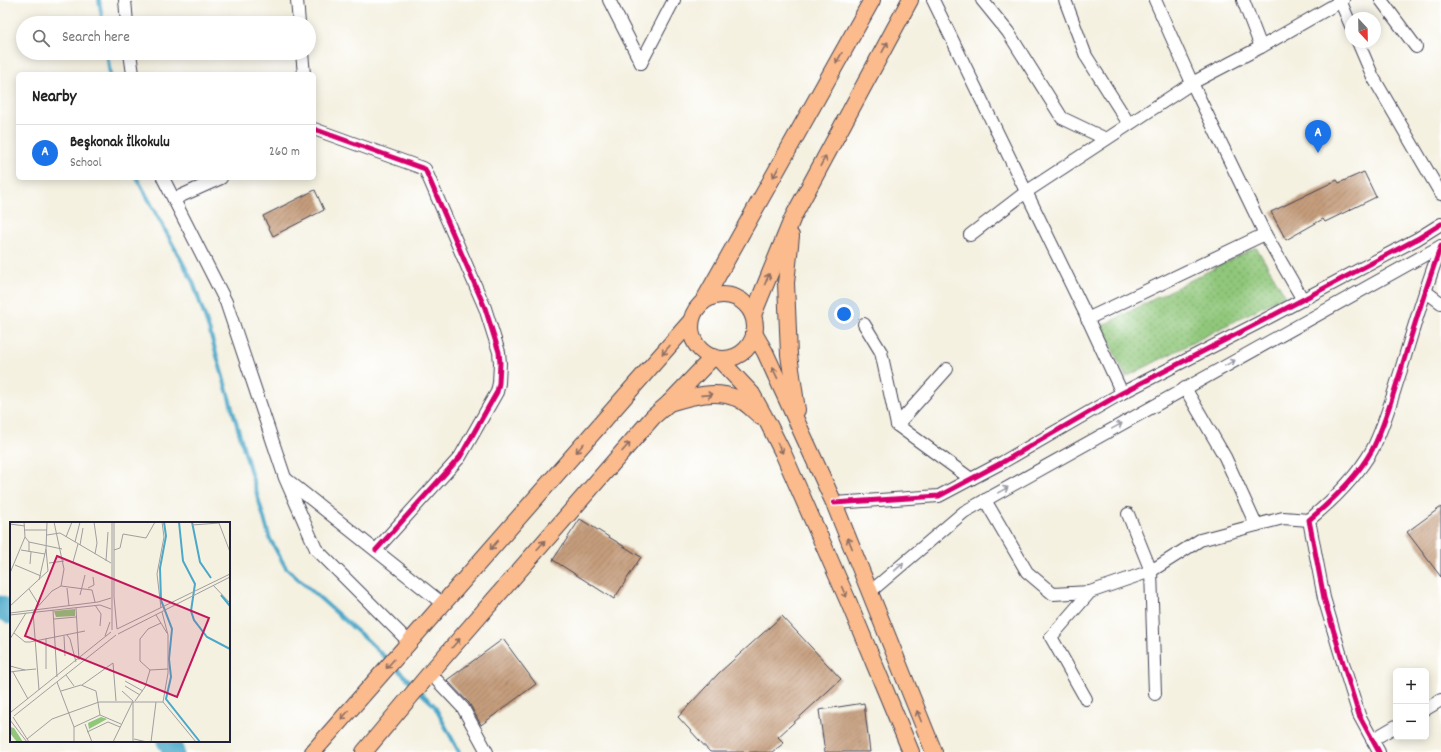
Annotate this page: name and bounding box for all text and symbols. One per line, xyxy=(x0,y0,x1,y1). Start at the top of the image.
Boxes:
north arrow xyxy=(1345,12,1381,48)
search box xyxy=(16,16,316,60)
icon: search xyxy=(30,27,52,49)
text: Search here xyxy=(62,27,130,49)
one-way arrow xyxy=(881,41,889,53)
one-way arrow xyxy=(835,52,843,64)
text: Nearby xyxy=(32,86,76,110)
pin: A xyxy=(1305,120,1331,153)
text: Beşkonak İlkokulu xyxy=(70,132,170,154)
text: A xyxy=(41,143,49,162)
text: 260 m xyxy=(269,143,300,162)
text: School xyxy=(70,154,102,173)
one-way arrow xyxy=(820,156,827,168)
one-way arrow xyxy=(772,166,779,178)
one-way arrow xyxy=(764,273,772,285)
your location xyxy=(834,304,854,324)
one-way arrow xyxy=(661,345,670,355)
one-way arrow xyxy=(1224,359,1236,366)
one-way arrow xyxy=(771,368,778,380)
one-way arrow xyxy=(700,391,713,398)
one-way arrow xyxy=(1111,422,1123,430)
one-way arrow xyxy=(777,441,784,453)
one-way arrow xyxy=(622,442,631,452)
one-way arrow xyxy=(575,443,585,453)
one-way arrow xyxy=(997,485,1009,493)
inset map xyxy=(10,522,230,742)
one-way arrow xyxy=(846,538,854,550)
one-way arrow xyxy=(490,540,499,551)
one-way arrow xyxy=(536,540,546,550)
one-way arrow xyxy=(894,563,904,572)
one-way arrow xyxy=(841,586,848,598)
one-way arrow xyxy=(451,638,460,649)
one-way arrow xyxy=(385,659,394,670)
map controls xyxy=(1393,668,1429,740)
button: + xyxy=(1393,668,1429,704)
button: − xyxy=(1393,704,1429,740)
one-way arrow xyxy=(341,710,350,720)
one-way arrow xyxy=(915,710,923,722)

